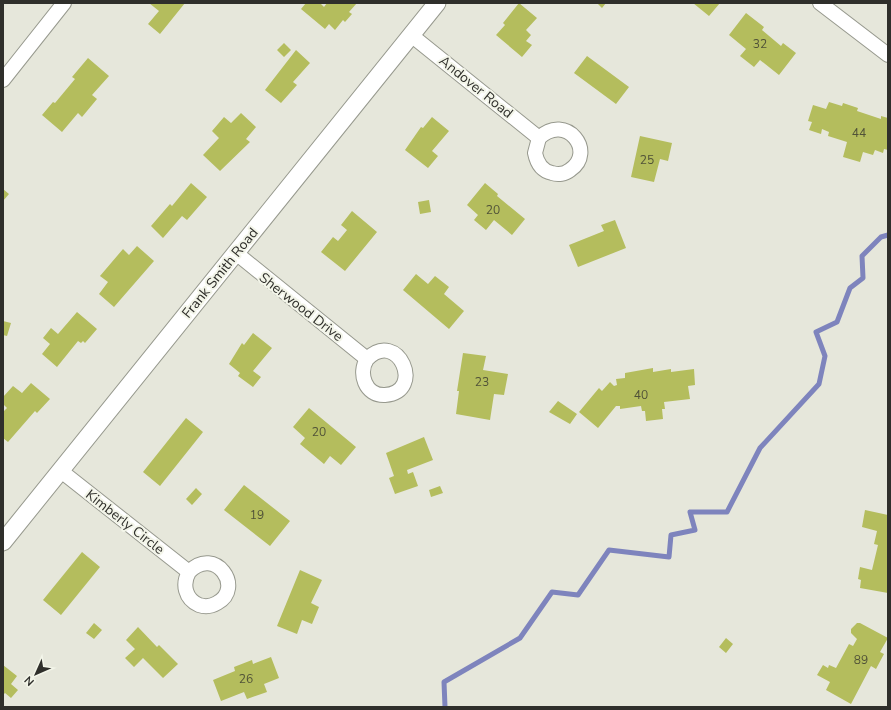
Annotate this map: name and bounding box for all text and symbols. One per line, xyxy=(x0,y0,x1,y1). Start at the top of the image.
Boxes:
house number: 32 xyxy=(753,36,767,52)
street label: Andover Road xyxy=(435,51,517,123)
house number: 44 xyxy=(852,125,866,141)
house number: 25 xyxy=(640,152,654,168)
house number: 20 xyxy=(486,202,500,218)
street label: Frank Smith Road xyxy=(178,224,262,322)
street label: Sherwood Drive xyxy=(255,268,347,346)
house number: 23 xyxy=(475,374,489,390)
house number: 40 xyxy=(634,387,648,403)
house number: 20 xyxy=(312,424,326,440)
street label: Kimberly Circle xyxy=(82,485,168,559)
house number: 19 xyxy=(250,507,264,523)
house number: 89 xyxy=(854,652,868,668)
north arrow xyxy=(16,654,56,694)
house number: 26 xyxy=(239,671,253,687)
text: N xyxy=(21,673,37,689)

